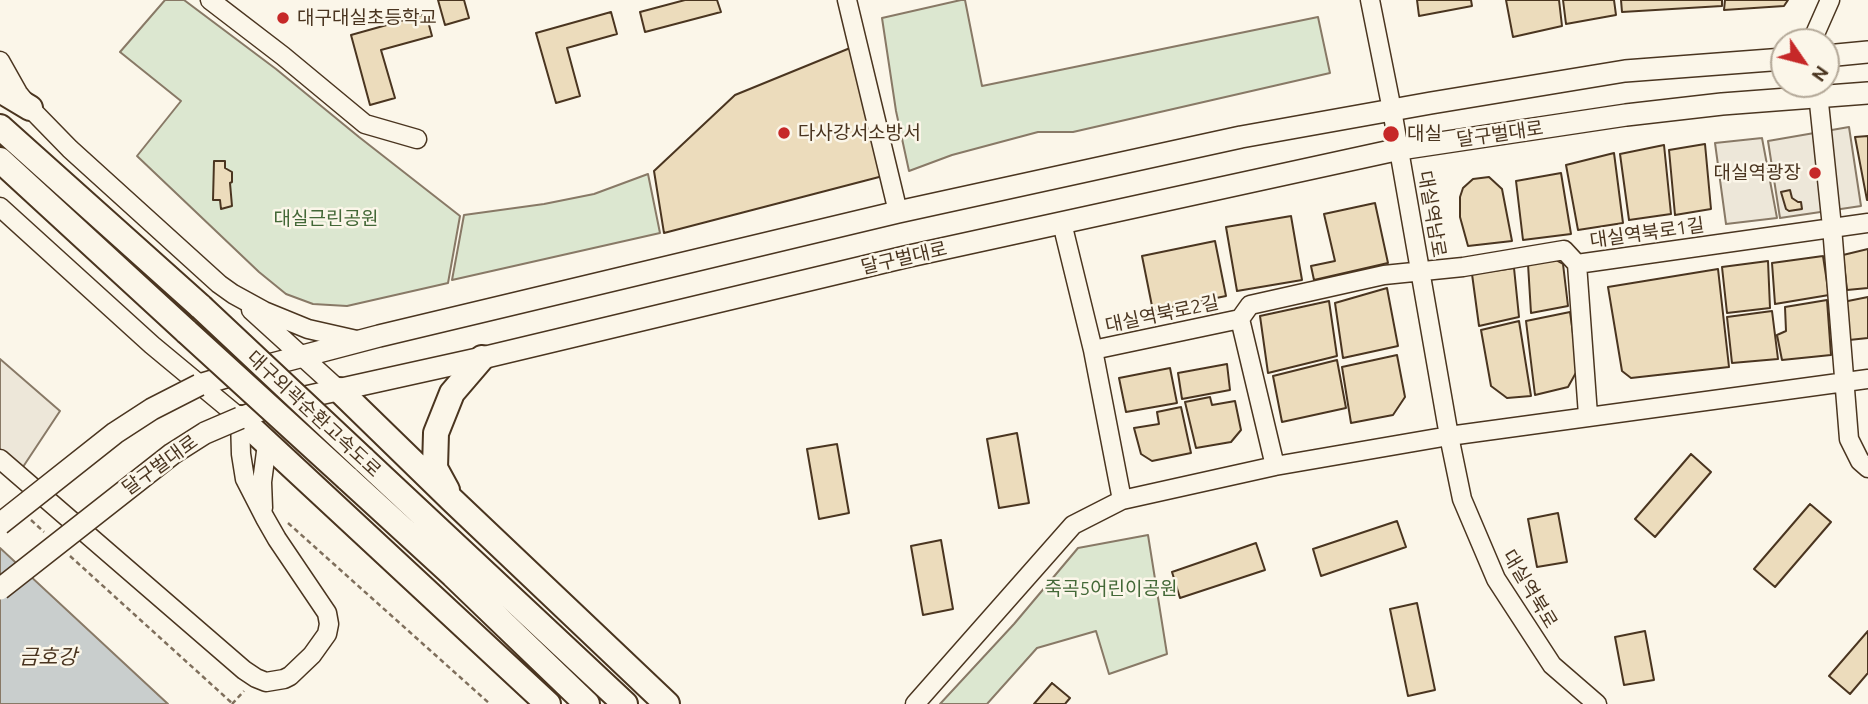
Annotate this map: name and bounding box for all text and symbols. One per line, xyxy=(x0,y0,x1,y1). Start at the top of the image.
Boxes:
place label: 대구대실초등학교 xyxy=(297,7,437,29)
marker: 대구대실초등학교 xyxy=(275,10,291,26)
north arrow xyxy=(1770,28,1840,98)
text: N xyxy=(1807,62,1834,86)
street label: 달구벌대로 xyxy=(1455,117,1545,151)
place label: 다사강서소방서 xyxy=(798,122,920,144)
place label: 대실 xyxy=(1407,123,1442,145)
marker: 대실 xyxy=(1381,124,1401,144)
marker: 다사강서소방서 xyxy=(776,125,792,141)
place label: 대실역광장 xyxy=(1714,162,1801,184)
marker: 대실역광장 xyxy=(1807,165,1823,181)
street label: 대실역남로 xyxy=(1413,169,1451,259)
park label: 대실근린공원 xyxy=(274,208,378,230)
street label: 대실역북로1길 xyxy=(1588,214,1706,252)
street label: 달구벌대로 xyxy=(859,237,949,279)
street label: 대실역북로2길 xyxy=(1103,291,1221,337)
street label: 대구외곽순환고속도로 xyxy=(242,346,386,482)
street label: 달구벌대로 xyxy=(118,430,202,500)
street label: 대실역북로 xyxy=(1498,546,1562,632)
park label: 죽곡5어린이공원 xyxy=(1044,578,1178,600)
water label: 금호강 xyxy=(19,644,77,670)

